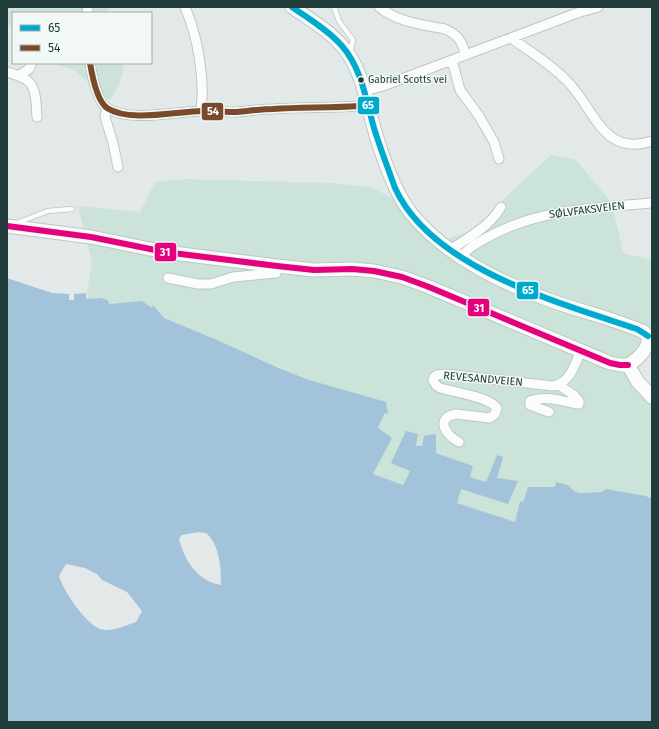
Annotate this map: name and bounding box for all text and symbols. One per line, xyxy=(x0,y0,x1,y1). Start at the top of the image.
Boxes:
legend xyxy=(12,12,152,64)
text: 65 xyxy=(48,21,60,35)
text: 54 xyxy=(48,41,61,55)
place label: Gabriel Scotts vei xyxy=(368,74,447,86)
marker: Gabriel Scotts vei xyxy=(356,75,366,85)
line badge: 65 xyxy=(357,96,380,115)
text: 65 xyxy=(362,99,374,112)
line badge: 54 xyxy=(201,102,224,121)
text: 54 xyxy=(207,105,219,118)
street label: SØLVFAKSVEIEN xyxy=(548,199,626,221)
line badge: 31 xyxy=(154,242,177,262)
text: 31 xyxy=(159,246,170,259)
line badge: 65 xyxy=(516,281,539,300)
text: 65 xyxy=(522,284,534,297)
line badge: 31 xyxy=(467,298,490,317)
text: 31 xyxy=(473,302,484,315)
street label: REVESANDVEIEN xyxy=(443,369,523,389)

